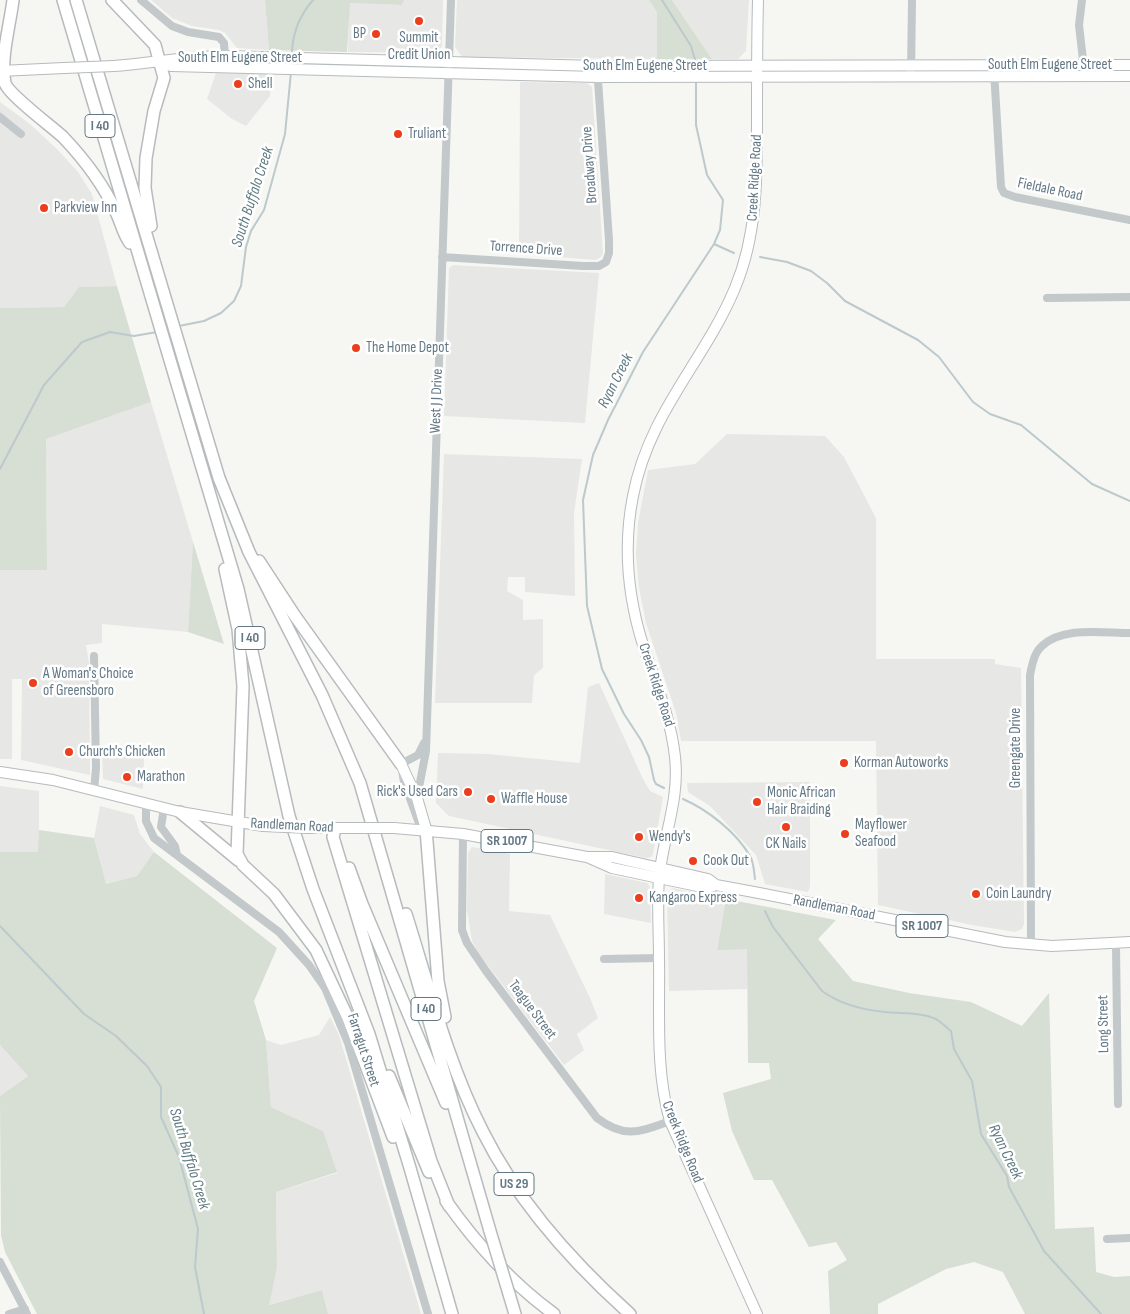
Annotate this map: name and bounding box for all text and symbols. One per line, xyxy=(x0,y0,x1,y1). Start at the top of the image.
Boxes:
marker: Summit Credit Union xyxy=(413,15,425,27)
place label: BP xyxy=(353,25,366,43)
marker: BP xyxy=(370,28,382,40)
place label: Summit Credit Union xyxy=(388,29,450,64)
street label: South Elm Eugene Street xyxy=(178,49,302,67)
street label: South Elm Eugene Street xyxy=(988,56,1112,74)
street label: South Elm Eugene Street xyxy=(583,57,707,75)
place label: Shell xyxy=(248,75,272,93)
marker: Shell xyxy=(232,78,244,90)
road number: I 40 xyxy=(85,114,115,138)
place label: Truliant xyxy=(408,125,446,143)
street label: Broadway Drive xyxy=(578,126,602,204)
marker: Truliant xyxy=(392,128,404,140)
street label: Creek Ridge Road xyxy=(744,134,766,222)
water label: South Buffalo Creek xyxy=(228,144,278,250)
street label: Fieldale Road xyxy=(1016,174,1084,206)
place label: Parkview Inn xyxy=(54,199,117,217)
marker: Parkview Inn xyxy=(38,202,50,214)
street label: Torrence Drive xyxy=(489,237,563,261)
place label: The Home Depot xyxy=(366,339,449,357)
marker: The Home Depot xyxy=(350,342,362,354)
water label: Ryan Creek xyxy=(594,350,638,412)
street label: West J J Drive xyxy=(427,368,447,434)
road number: I 40 xyxy=(235,626,265,650)
street label: Creek Ridge Road xyxy=(634,641,678,729)
place label: A Woman's Choice of Greensboro xyxy=(43,665,134,700)
marker: A Woman's Choice of Greensboro xyxy=(27,677,39,689)
street label: Greengate Drive xyxy=(1007,708,1025,788)
place label: Church's Chicken xyxy=(79,743,165,761)
marker: Church's Chicken xyxy=(63,746,75,758)
place label: Korman Autoworks xyxy=(854,754,948,772)
marker: Korman Autoworks xyxy=(838,757,850,769)
place label: Marathon xyxy=(137,768,185,786)
marker: Marathon xyxy=(121,771,133,783)
place label: Rick's Used Cars xyxy=(377,783,458,801)
place label: Monic African Hair Braiding xyxy=(767,784,836,819)
marker: Rick's Used Cars xyxy=(462,786,474,798)
place label: Waffle House xyxy=(501,790,567,808)
marker: Waffle House xyxy=(485,793,497,805)
marker: Monic African Hair Braiding xyxy=(751,796,763,808)
street label: Randleman Road xyxy=(250,815,334,837)
place label: Mayflower Seafood xyxy=(855,816,907,851)
marker: CK Nails xyxy=(780,821,792,833)
place label: Wendy's xyxy=(649,828,691,846)
marker: Mayflower Seafood xyxy=(839,828,851,840)
road number: SR 1007 xyxy=(481,829,533,852)
marker: Wendy's xyxy=(633,831,645,843)
place label: CK Nails xyxy=(766,835,806,853)
place label: Cook Out xyxy=(703,852,749,870)
marker: Cook Out xyxy=(687,855,699,867)
place label: Coin Laundry xyxy=(986,885,1051,903)
marker: Coin Laundry xyxy=(970,888,982,900)
place label: Kangaroo Express xyxy=(649,889,737,907)
street label: Randleman Road xyxy=(791,891,877,925)
marker: Kangaroo Express xyxy=(633,892,645,904)
road number: SR 1007 xyxy=(896,914,948,938)
street label: Teague Street xyxy=(504,977,560,1043)
street label: Long Street xyxy=(1094,995,1114,1053)
road number: I 40 xyxy=(411,998,441,1021)
street label: Farragut Street xyxy=(343,1011,383,1089)
street label: Creek Ridge Road xyxy=(657,1098,707,1186)
water label: South Buffalo Creek xyxy=(165,1106,213,1212)
water label: Ryan Creek xyxy=(983,1121,1027,1183)
road number: US 29 xyxy=(494,1172,534,1196)

